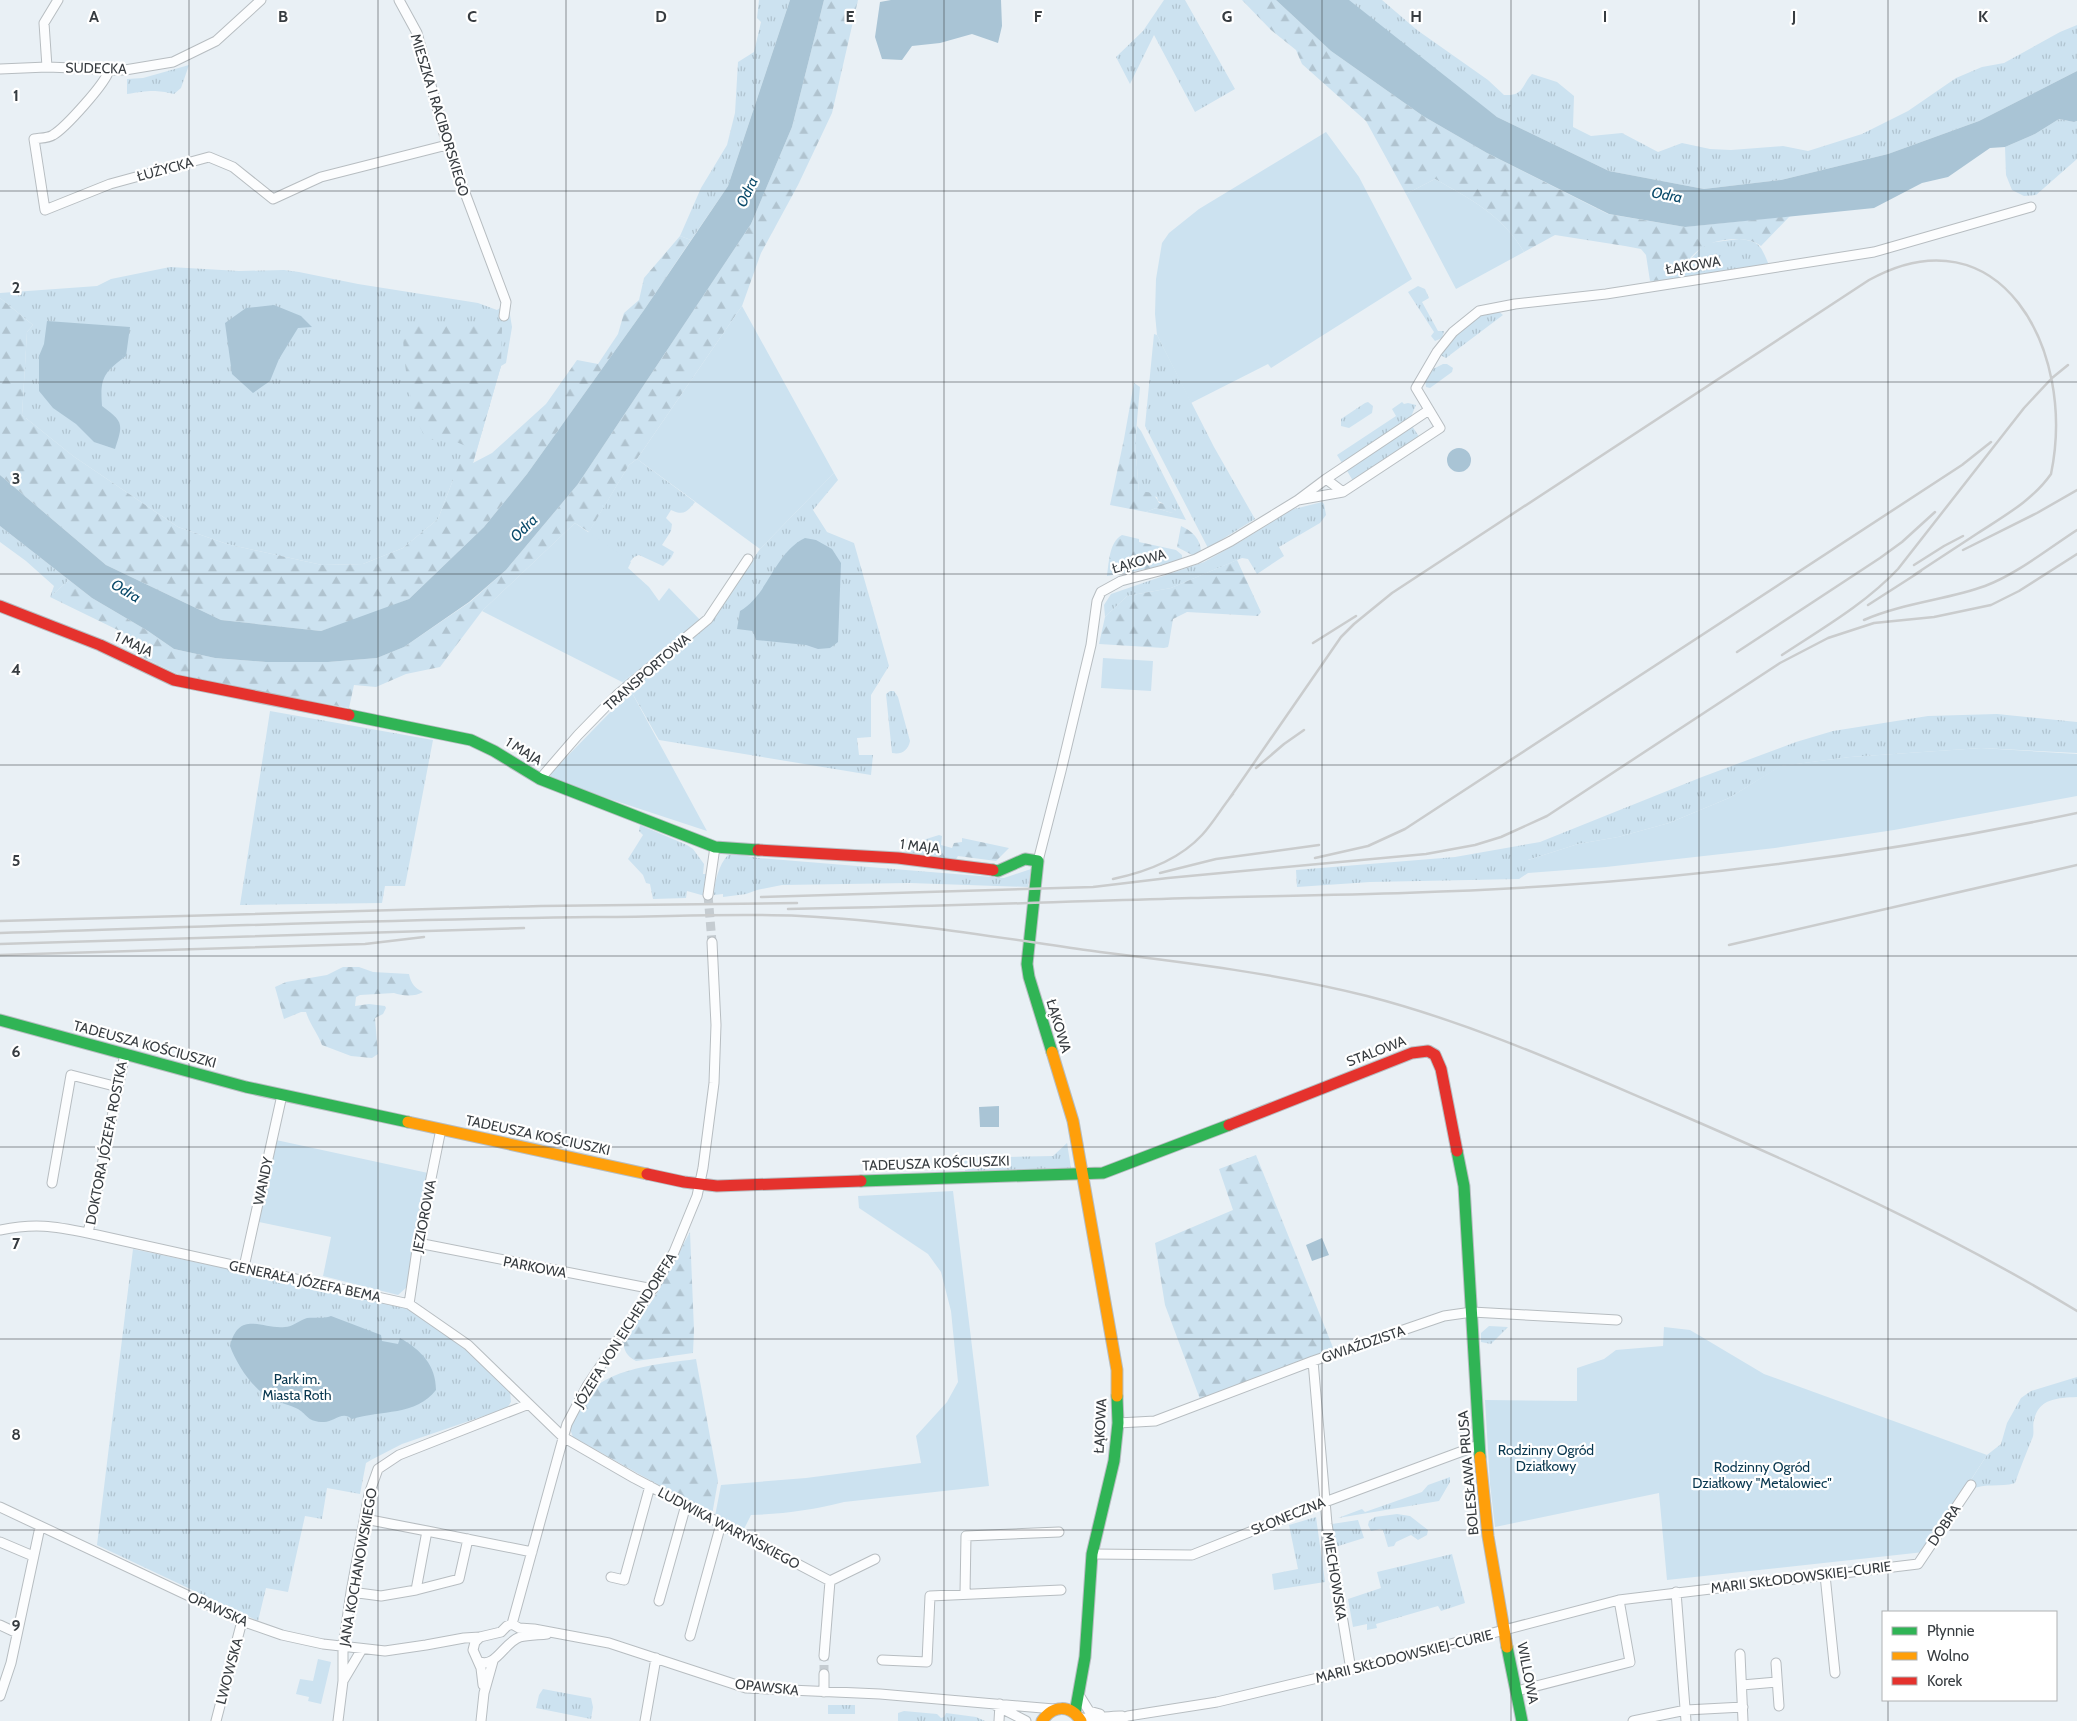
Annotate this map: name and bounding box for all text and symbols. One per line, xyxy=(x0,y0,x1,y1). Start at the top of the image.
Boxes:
text: A xyxy=(89,7,99,26)
text: B xyxy=(278,7,288,26)
text: C xyxy=(467,7,477,26)
text: D xyxy=(655,7,667,26)
text: E xyxy=(845,7,855,26)
text: F xyxy=(1034,7,1043,26)
text: G xyxy=(1222,7,1232,26)
text: H xyxy=(1410,7,1422,26)
text: I xyxy=(1603,7,1607,26)
text: J xyxy=(1791,7,1796,26)
text: K xyxy=(1978,7,1988,26)
street label: MIESZKA I RACIBORSKIEGO xyxy=(407,32,473,199)
street label: SUDECKA xyxy=(65,58,127,78)
text: 1 xyxy=(13,86,19,105)
street label: ŁUŻYCKA xyxy=(135,153,195,185)
water label: Odra xyxy=(732,174,762,210)
water label: Odra xyxy=(1650,183,1684,207)
street label: ŁĄKOWA xyxy=(1664,252,1722,278)
text: 2 xyxy=(12,278,20,297)
text: 3 xyxy=(12,469,20,488)
water label: Odra xyxy=(507,511,541,545)
street label: ŁĄKOWA xyxy=(1110,545,1168,577)
water label: Odra xyxy=(108,575,144,607)
street label: 1 MAJA xyxy=(112,627,156,661)
street label: TRANSPORTOWA xyxy=(600,629,694,714)
text: 4 xyxy=(11,660,21,679)
street label: 1 MAJA xyxy=(502,733,546,769)
street label: 1 MAJA xyxy=(899,835,941,857)
text: 5 xyxy=(12,851,20,870)
street label: ŁĄKOWA xyxy=(1042,997,1076,1055)
street label: TADEUSZA KOŚCIUSZKI xyxy=(72,1016,218,1072)
street label: STALOWA xyxy=(1344,1031,1409,1071)
text: 6 xyxy=(12,1042,21,1061)
street label: DOKTORA JÓZEFA ROSTKA xyxy=(81,1059,131,1226)
street label: TADEUSZA KOŚCIUSZKI xyxy=(464,1111,612,1159)
street label: TADEUSZA KOŚCIUSZKI xyxy=(862,1151,1010,1175)
street label: WANDY xyxy=(249,1154,277,1207)
street label: JEZIOROWA xyxy=(408,1178,440,1255)
text: 7 xyxy=(12,1234,21,1253)
street label: JÓZEFA VON EICHENDORFFA xyxy=(569,1249,680,1412)
street label: PARKOWA xyxy=(502,1252,569,1282)
street label: GENERAŁA JÓZEFA BEMA xyxy=(227,1256,383,1306)
street label: GWIAŹDZISTA xyxy=(1319,1321,1407,1367)
park label: Park im. Miasta Roth xyxy=(262,1370,332,1404)
street label: ŁĄKOWA xyxy=(1090,1398,1110,1454)
street label: BOLESŁAWA PRUSA xyxy=(1454,1410,1482,1536)
text: 8 xyxy=(11,1425,21,1444)
park label: Rodzinny Ogród Działkowy xyxy=(1498,1441,1594,1475)
park label: Rodzinny Ogród Działkowy "Metalowiec" xyxy=(1692,1458,1832,1492)
street label: LUDWIKA WARYŃSKIEGO xyxy=(655,1483,803,1573)
street label: JANA KOCHANOWSKIEGO xyxy=(335,1486,381,1649)
street label: SŁONECZNA xyxy=(1248,1493,1328,1539)
street label: DOBRA xyxy=(1924,1500,1965,1549)
street label: MIECHOWSKA xyxy=(1319,1530,1351,1622)
street label: MARII SKŁODOWSKIEJ-CURIE xyxy=(1709,1557,1893,1597)
street label: OPAWSKA xyxy=(185,1588,251,1630)
legend xyxy=(1882,1611,2057,1701)
text: 9 xyxy=(12,1616,21,1635)
text: Płynnie xyxy=(1927,1622,1975,1640)
street label: MARII SKŁODOWSKIEJ-CURIE xyxy=(1313,1625,1495,1687)
street label: LWOWSKA xyxy=(211,1635,247,1706)
street label: WILLOWA xyxy=(1513,1641,1543,1706)
text: Wolno xyxy=(1927,1647,1969,1665)
text: Korek xyxy=(1927,1672,1962,1690)
street label: OPAWSKA xyxy=(734,1675,800,1699)

